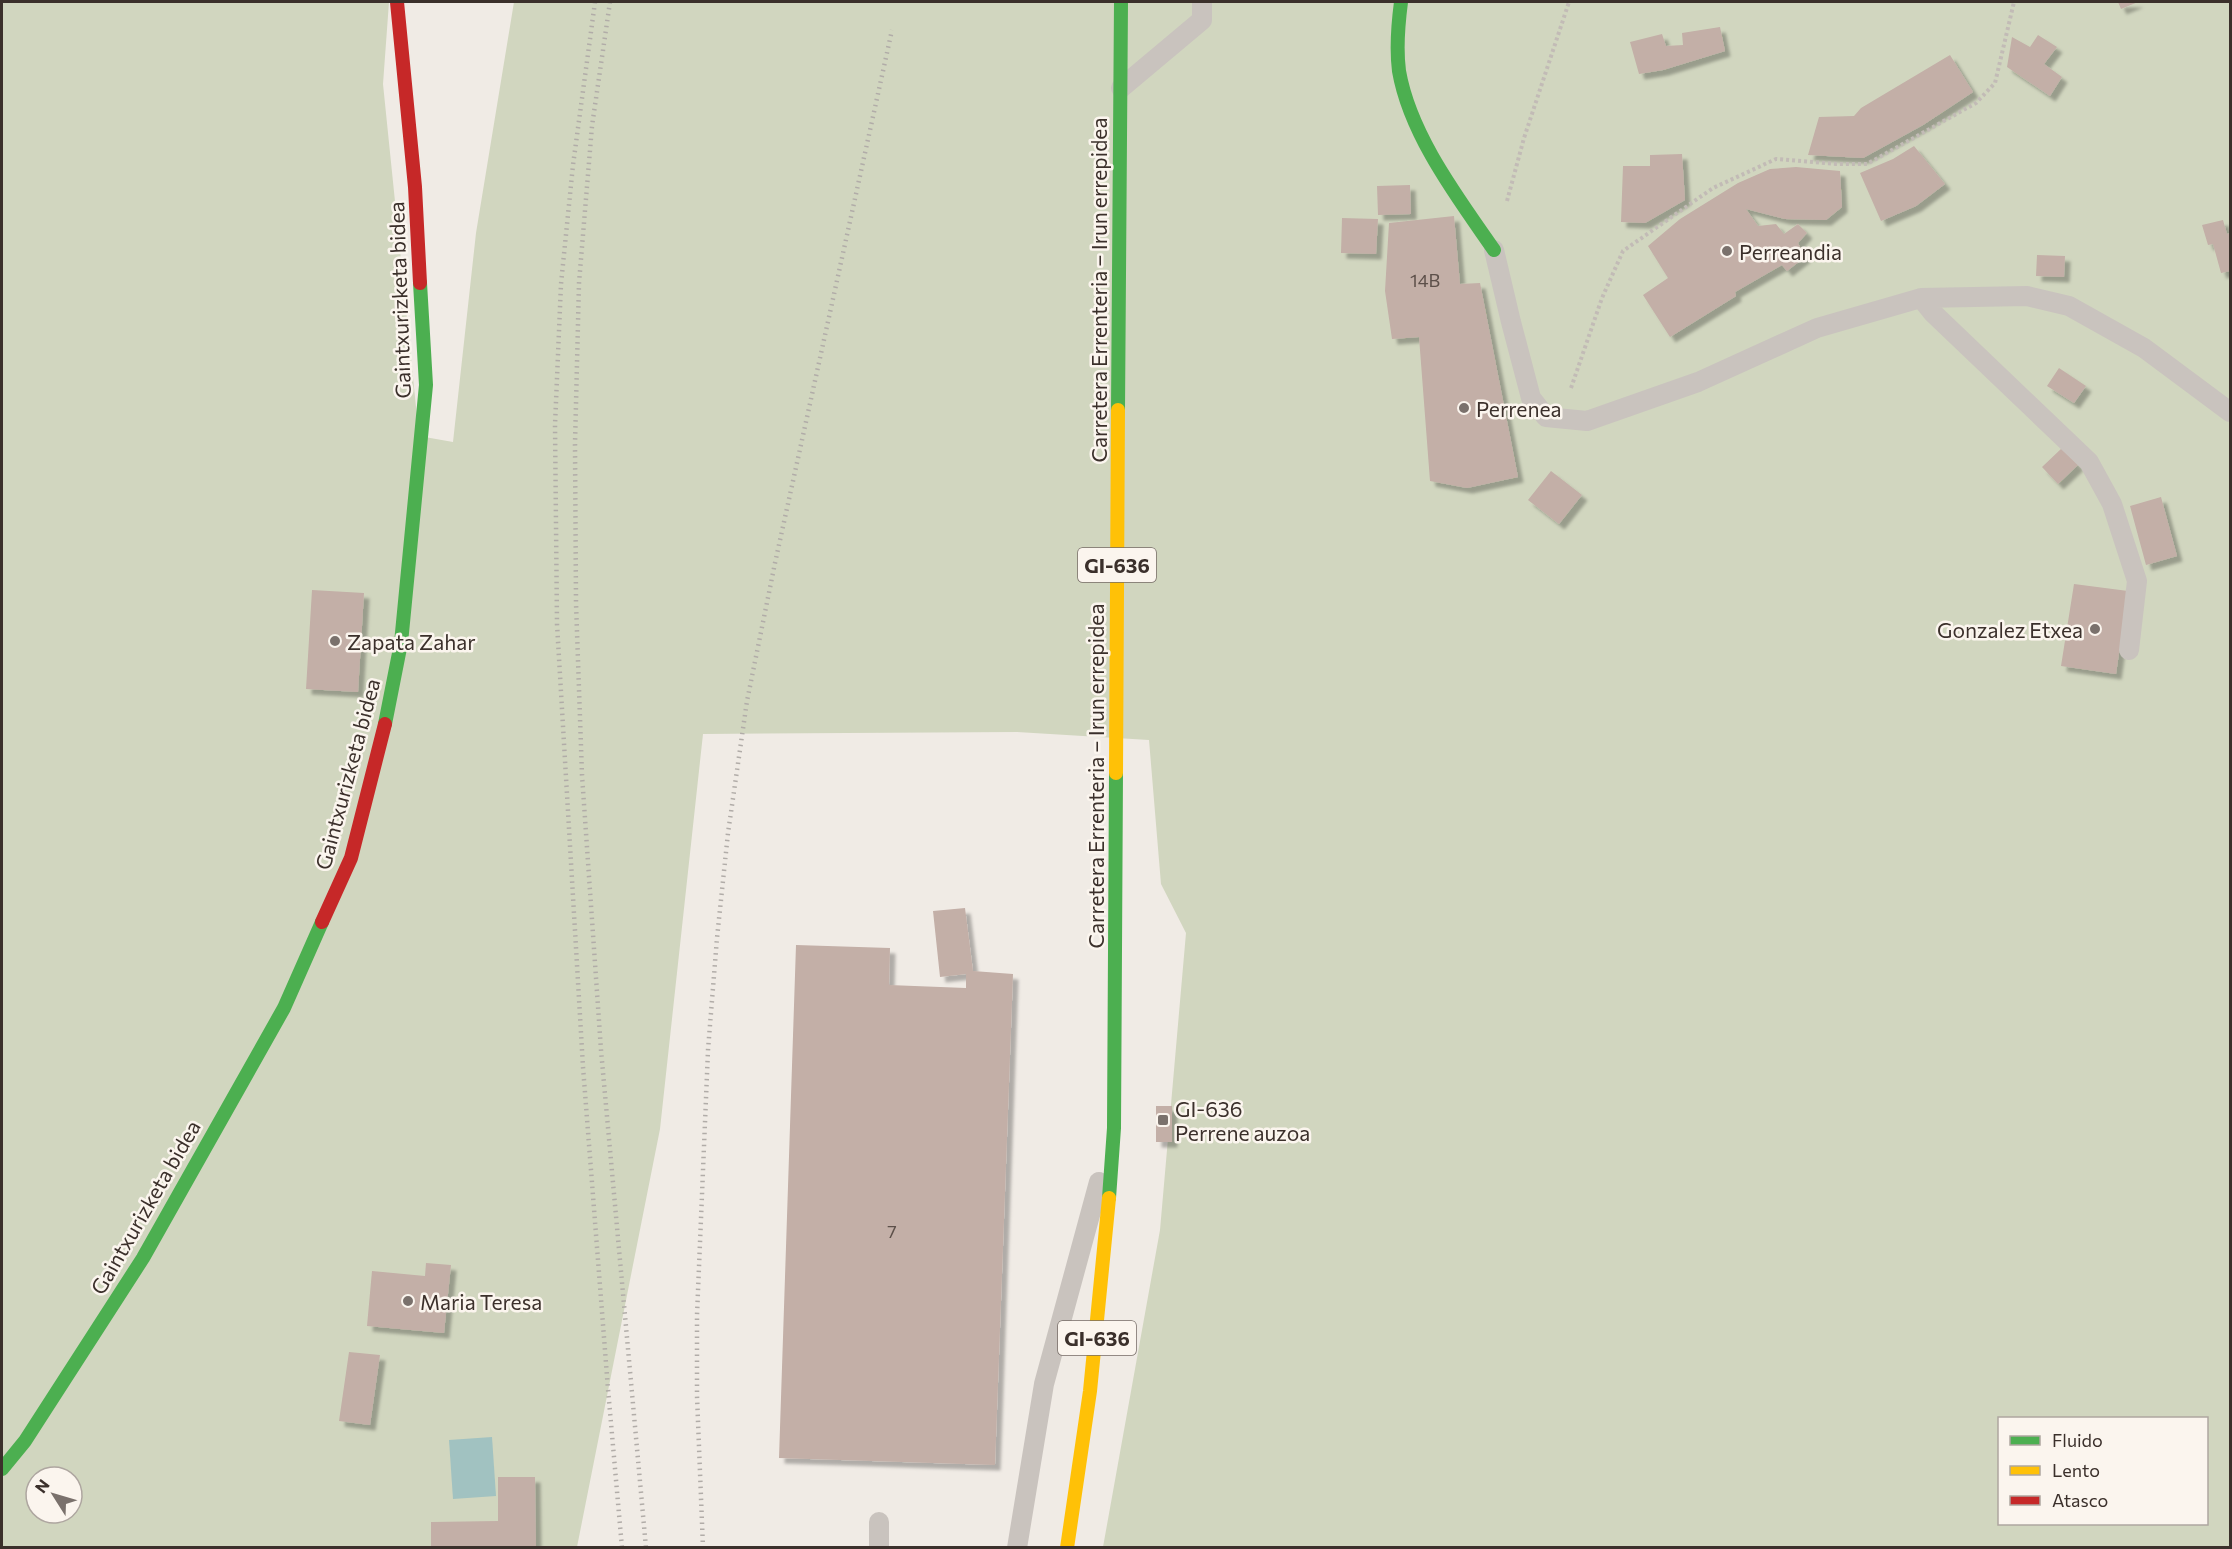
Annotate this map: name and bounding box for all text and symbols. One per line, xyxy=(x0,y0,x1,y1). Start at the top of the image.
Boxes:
street label: Carretera Errenteria – Irun errepidea xyxy=(1086,118,1111,462)
street label: Gaintxurizketa bidea xyxy=(383,201,415,399)
place label: Perreandia xyxy=(1739,239,1842,264)
marker: Perreandia xyxy=(1720,244,1734,258)
house number: 14B xyxy=(1410,269,1440,291)
place label: Perrenea xyxy=(1476,396,1561,421)
marker: Perrenea xyxy=(1457,401,1471,415)
road number: GI-636 xyxy=(1078,548,1156,582)
street label: Carretera Errenteria – Irun errepidea xyxy=(1083,604,1108,948)
place label: Gonzalez Etxea xyxy=(1937,617,2083,642)
marker: Gonzalez Etxea xyxy=(2088,622,2102,636)
place label: Zapata Zahar xyxy=(347,629,476,654)
marker: Zapata Zahar xyxy=(328,634,342,648)
street label: Gaintxurizketa bidea xyxy=(309,676,385,872)
place label: GI-636 Perrene auzoa xyxy=(1175,1096,1310,1145)
marker: GI-636 Perrene auzoa xyxy=(1156,1113,1170,1127)
street label: Gaintxurizketa bidea xyxy=(85,1115,205,1299)
house number: 7 xyxy=(887,1220,897,1242)
place label: Maria Teresa xyxy=(420,1289,542,1314)
marker: Maria Teresa xyxy=(401,1294,415,1308)
road number: GI-636 xyxy=(1058,1321,1136,1355)
legend xyxy=(1998,1417,2208,1525)
text: Fluido xyxy=(2052,1429,2103,1451)
text: Lento xyxy=(2052,1459,2100,1481)
north arrow xyxy=(24,1465,84,1525)
text: N xyxy=(30,1475,53,1496)
text: Atasco xyxy=(2052,1489,2108,1511)

